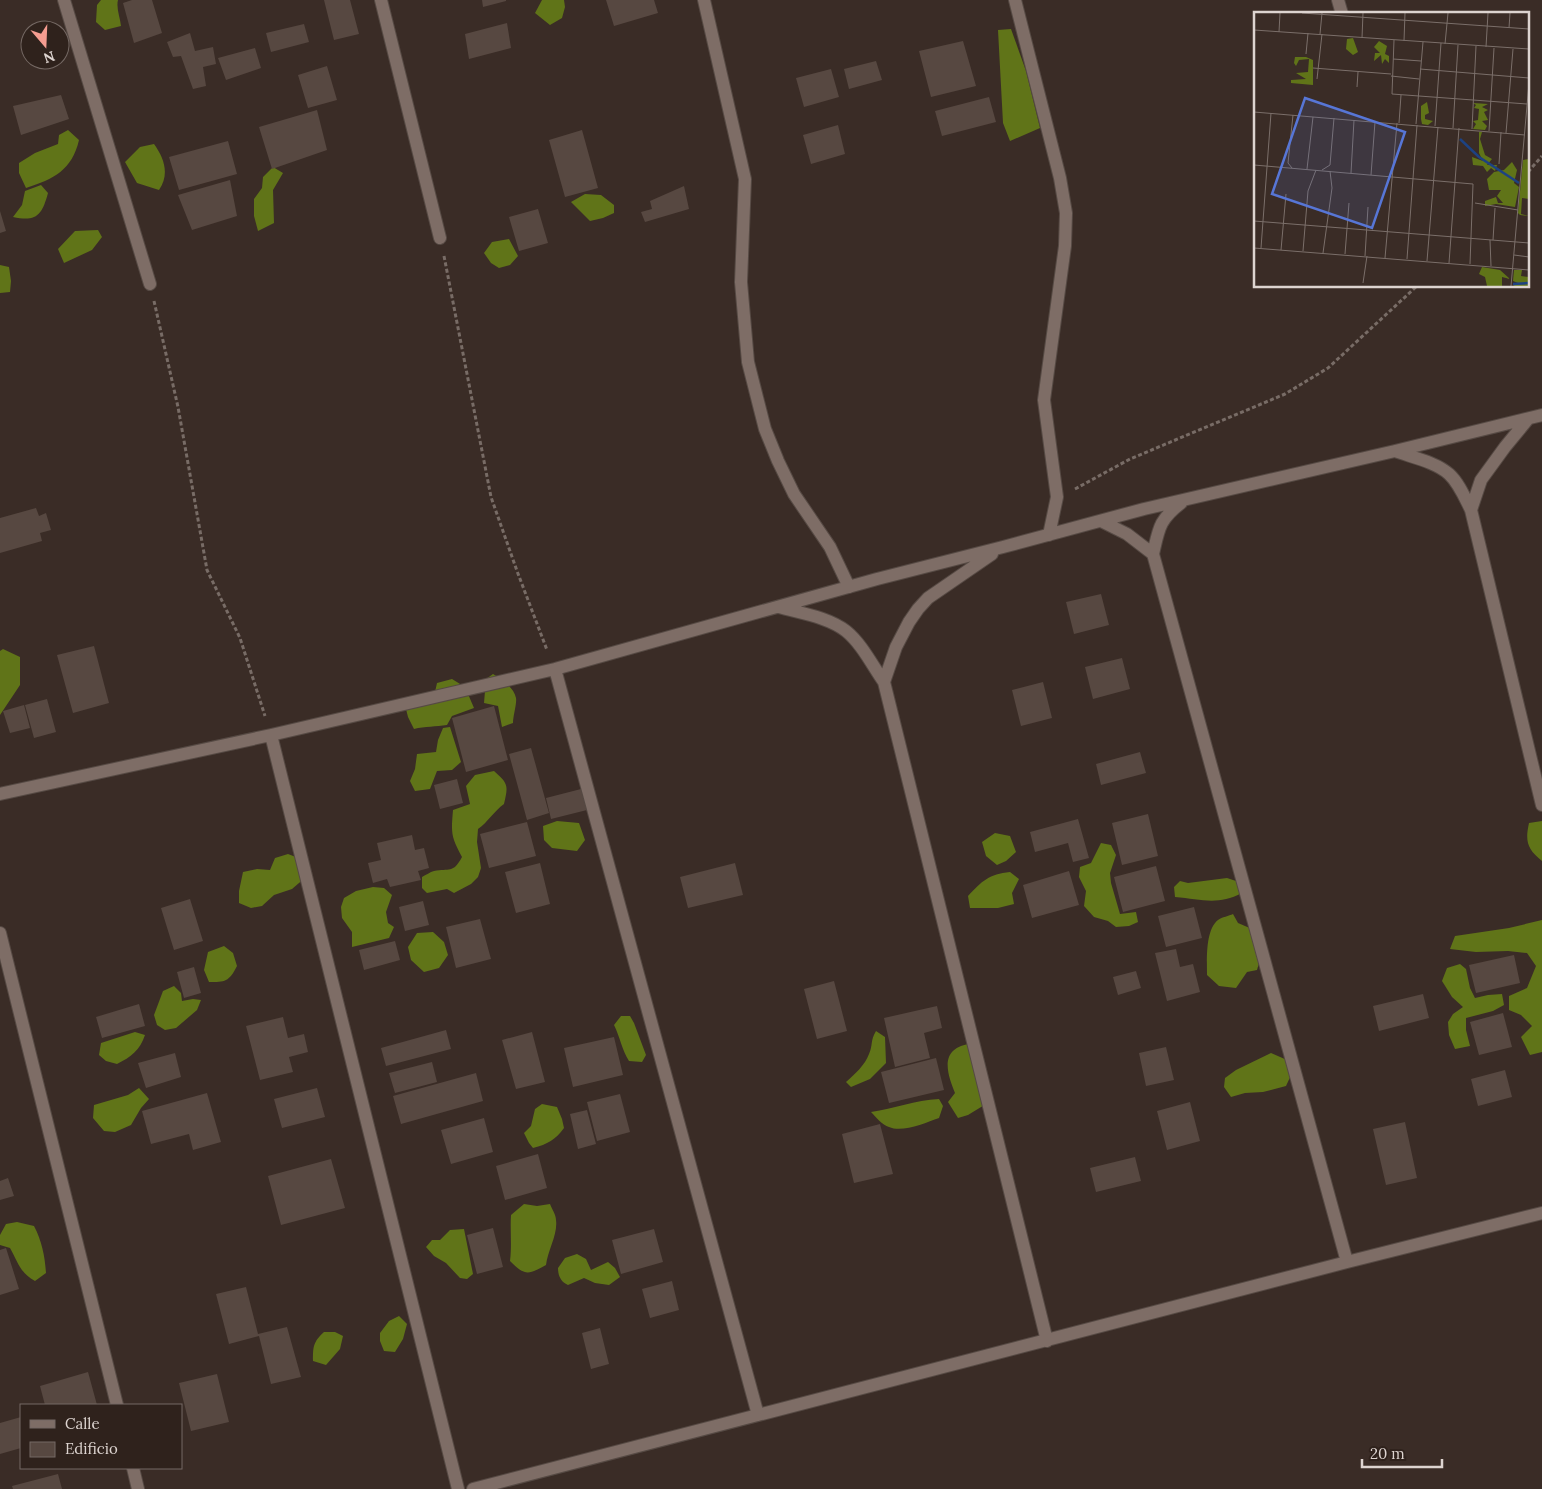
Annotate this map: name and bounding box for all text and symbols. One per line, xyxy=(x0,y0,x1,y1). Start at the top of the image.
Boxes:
inset map xyxy=(1254,12,1530,288)
north arrow xyxy=(20,20,70,70)
text: N xyxy=(41,47,57,68)
legend xyxy=(20,1404,182,1469)
text: Calle xyxy=(65,1414,100,1433)
scale bar xyxy=(1362,1436,1442,1468)
text: Edificio xyxy=(65,1439,118,1458)
text: 20 m xyxy=(1370,1444,1405,1463)

